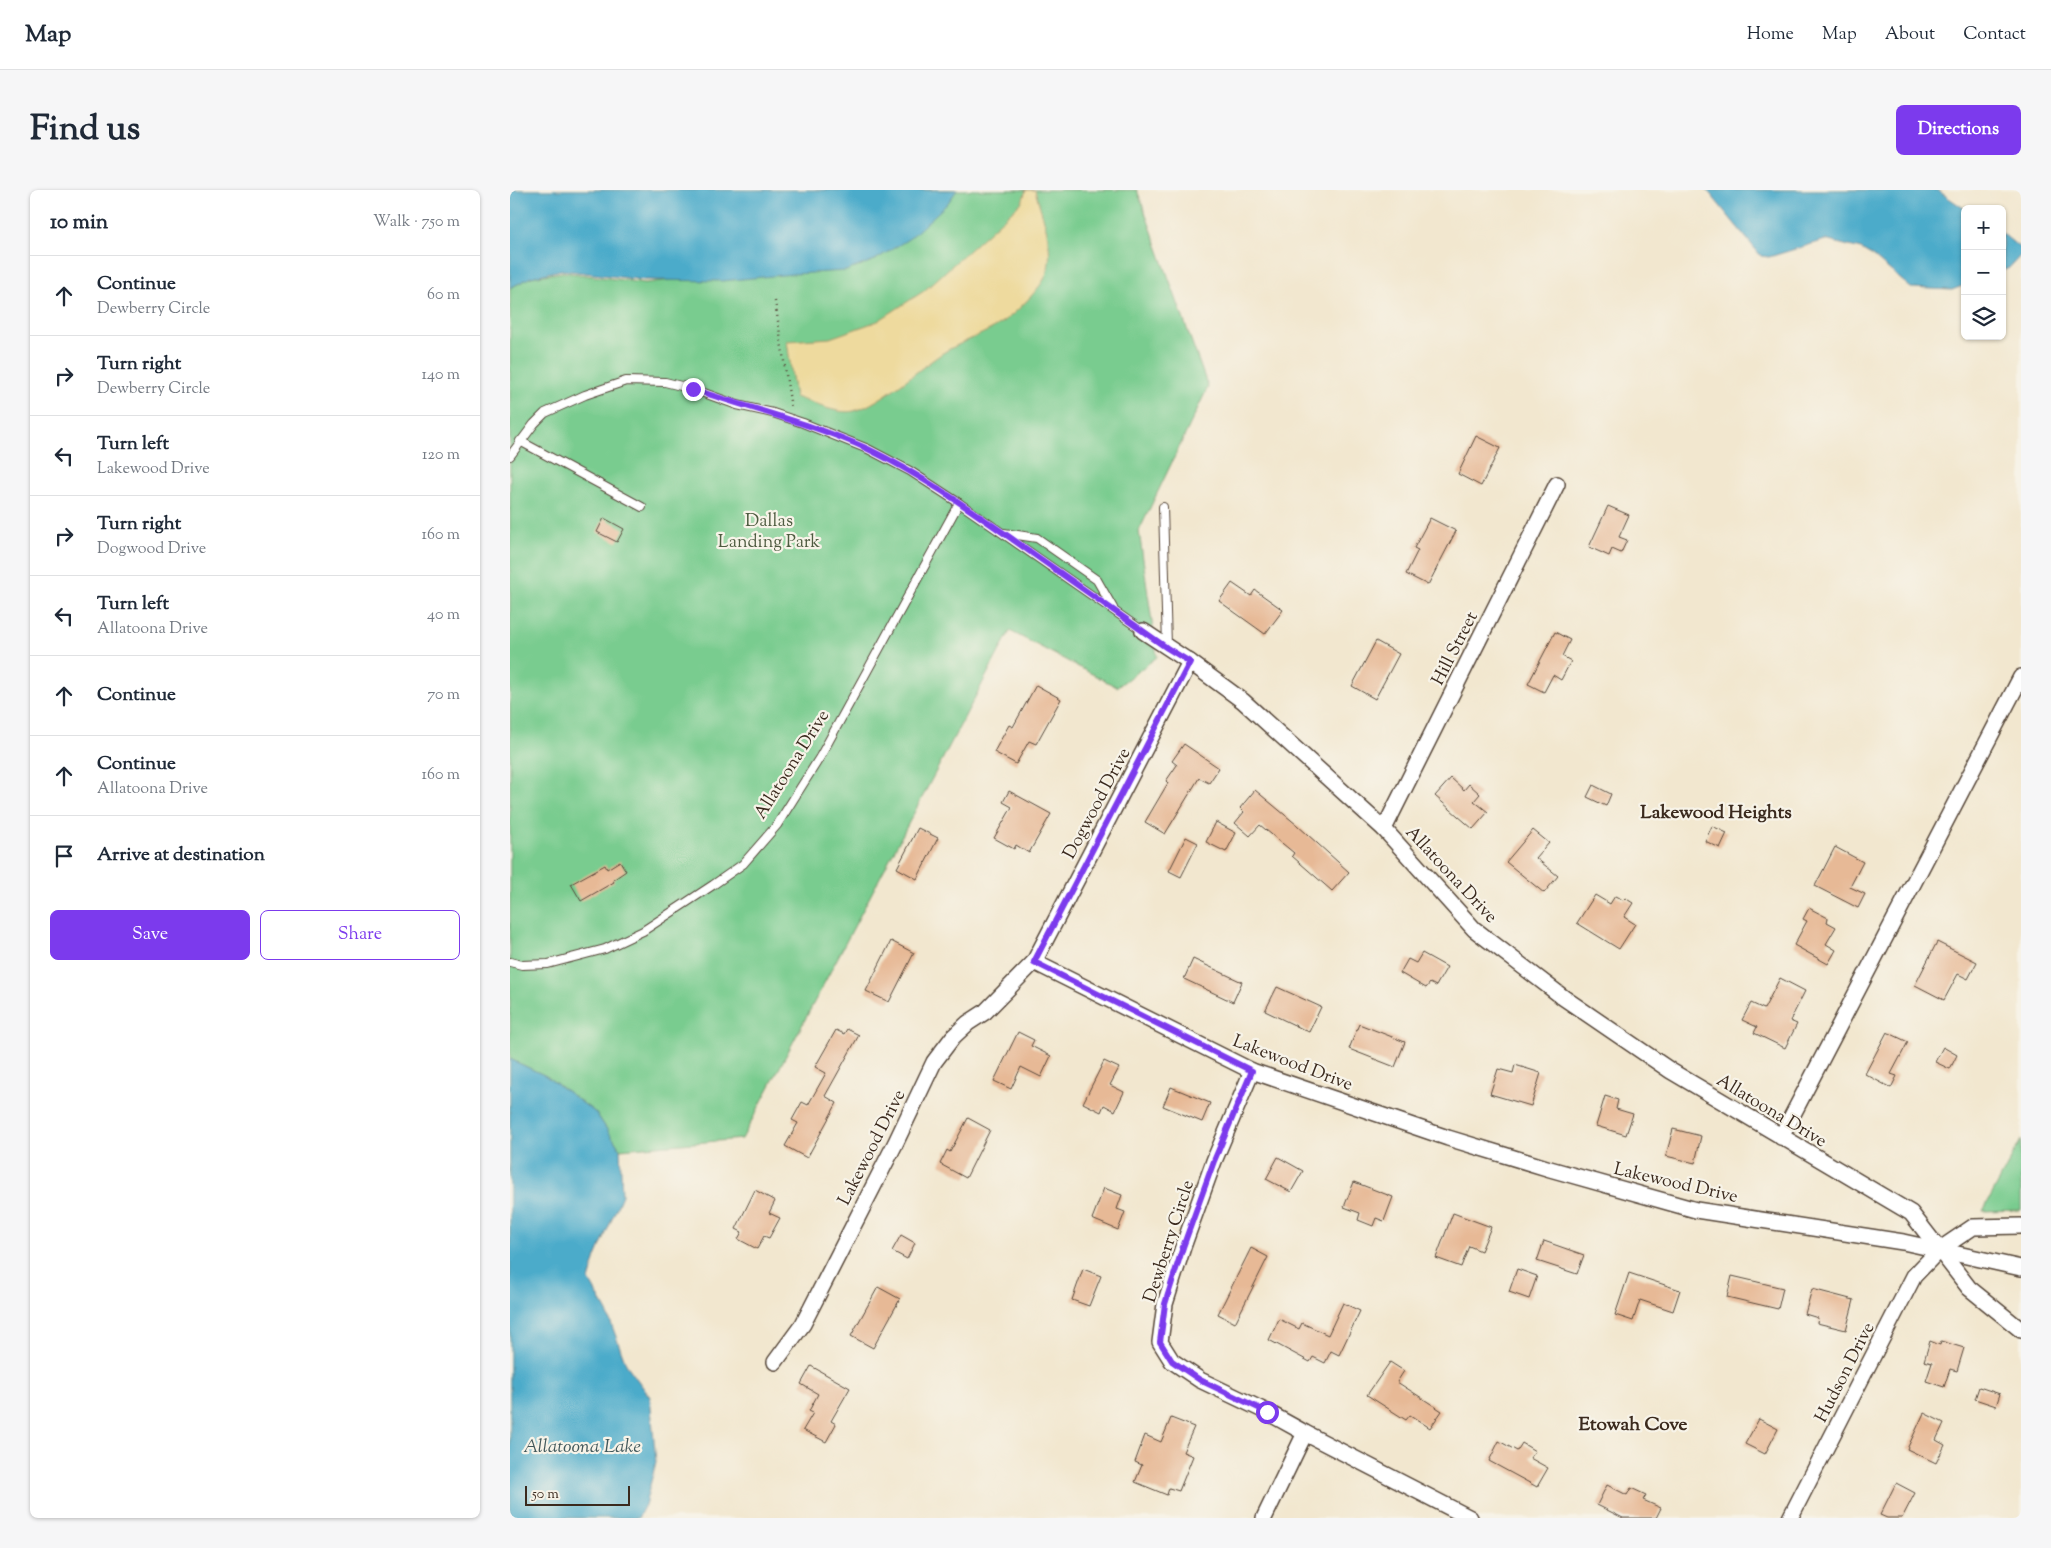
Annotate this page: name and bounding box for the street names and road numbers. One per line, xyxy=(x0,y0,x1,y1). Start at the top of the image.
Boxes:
street label: Hill Street xyxy=(1426,607,1485,690)
street label: Allatoona Drive xyxy=(749,705,837,825)
street label: Dogwood Drive xyxy=(1057,744,1138,864)
street label: Allatoona Drive xyxy=(1399,821,1503,930)
street label: Lakewood Drive xyxy=(1228,1029,1356,1099)
street label: Allatoona Drive xyxy=(1711,1068,1831,1155)
street label: Lakewood Drive xyxy=(832,1086,913,1210)
street label: Lakewood Drive xyxy=(1611,1157,1740,1211)
street label: Dewberry Circle xyxy=(1138,1177,1202,1306)
street label: Hudson Drive xyxy=(1809,1318,1882,1428)

